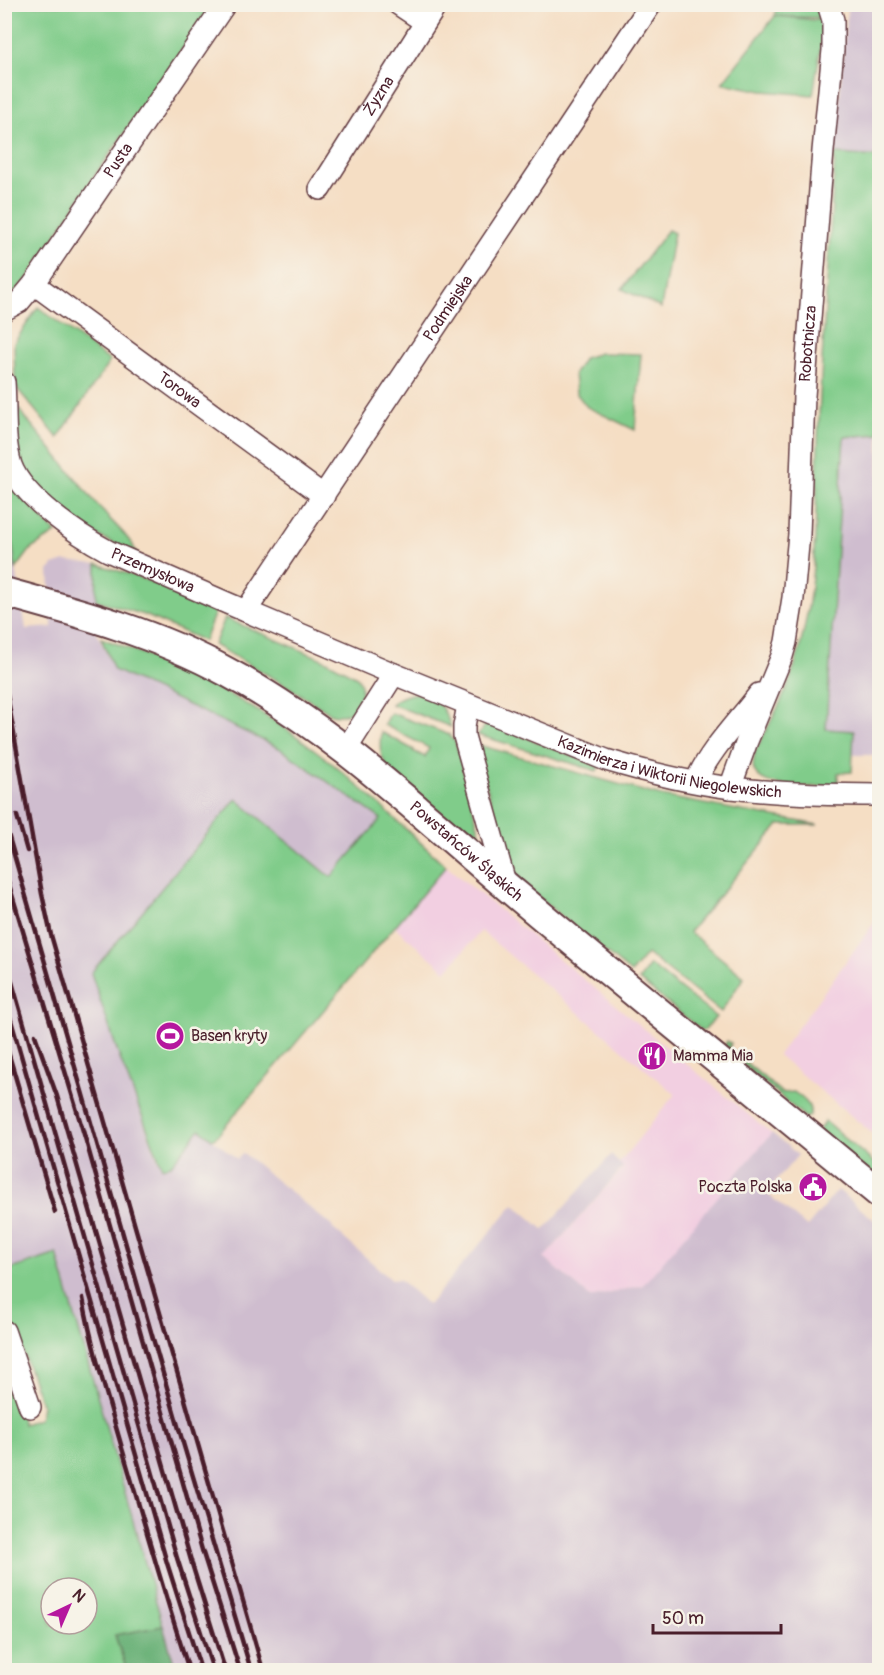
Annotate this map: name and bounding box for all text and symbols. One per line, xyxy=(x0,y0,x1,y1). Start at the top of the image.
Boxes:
street label: Żyzna xyxy=(359,72,399,120)
street label: Pusta xyxy=(99,139,137,182)
street label: Podmiejska xyxy=(419,271,477,345)
street label: Robotnicza xyxy=(795,305,821,383)
street label: Torowa xyxy=(154,368,205,413)
street label: Przemysłowa xyxy=(108,544,198,598)
street label: Kazimierza i Wiktorii Niegolewskich xyxy=(554,731,782,802)
street label: Powstańców Śląskich xyxy=(405,797,527,906)
sports icon: Basen kryty xyxy=(154,1020,186,1052)
place label: Basen kryty xyxy=(191,1026,267,1046)
restaurant icon: Mamma Mia xyxy=(636,1040,668,1072)
place label: Mamma Mia xyxy=(673,1046,753,1066)
public building icon: Poczta Polska xyxy=(797,1171,829,1203)
place label: Poczta Polska xyxy=(698,1177,792,1197)
north arrow xyxy=(39,1576,99,1636)
text: N xyxy=(68,1585,90,1607)
scale bar xyxy=(653,1597,780,1635)
text: 50 m xyxy=(662,1607,704,1630)

